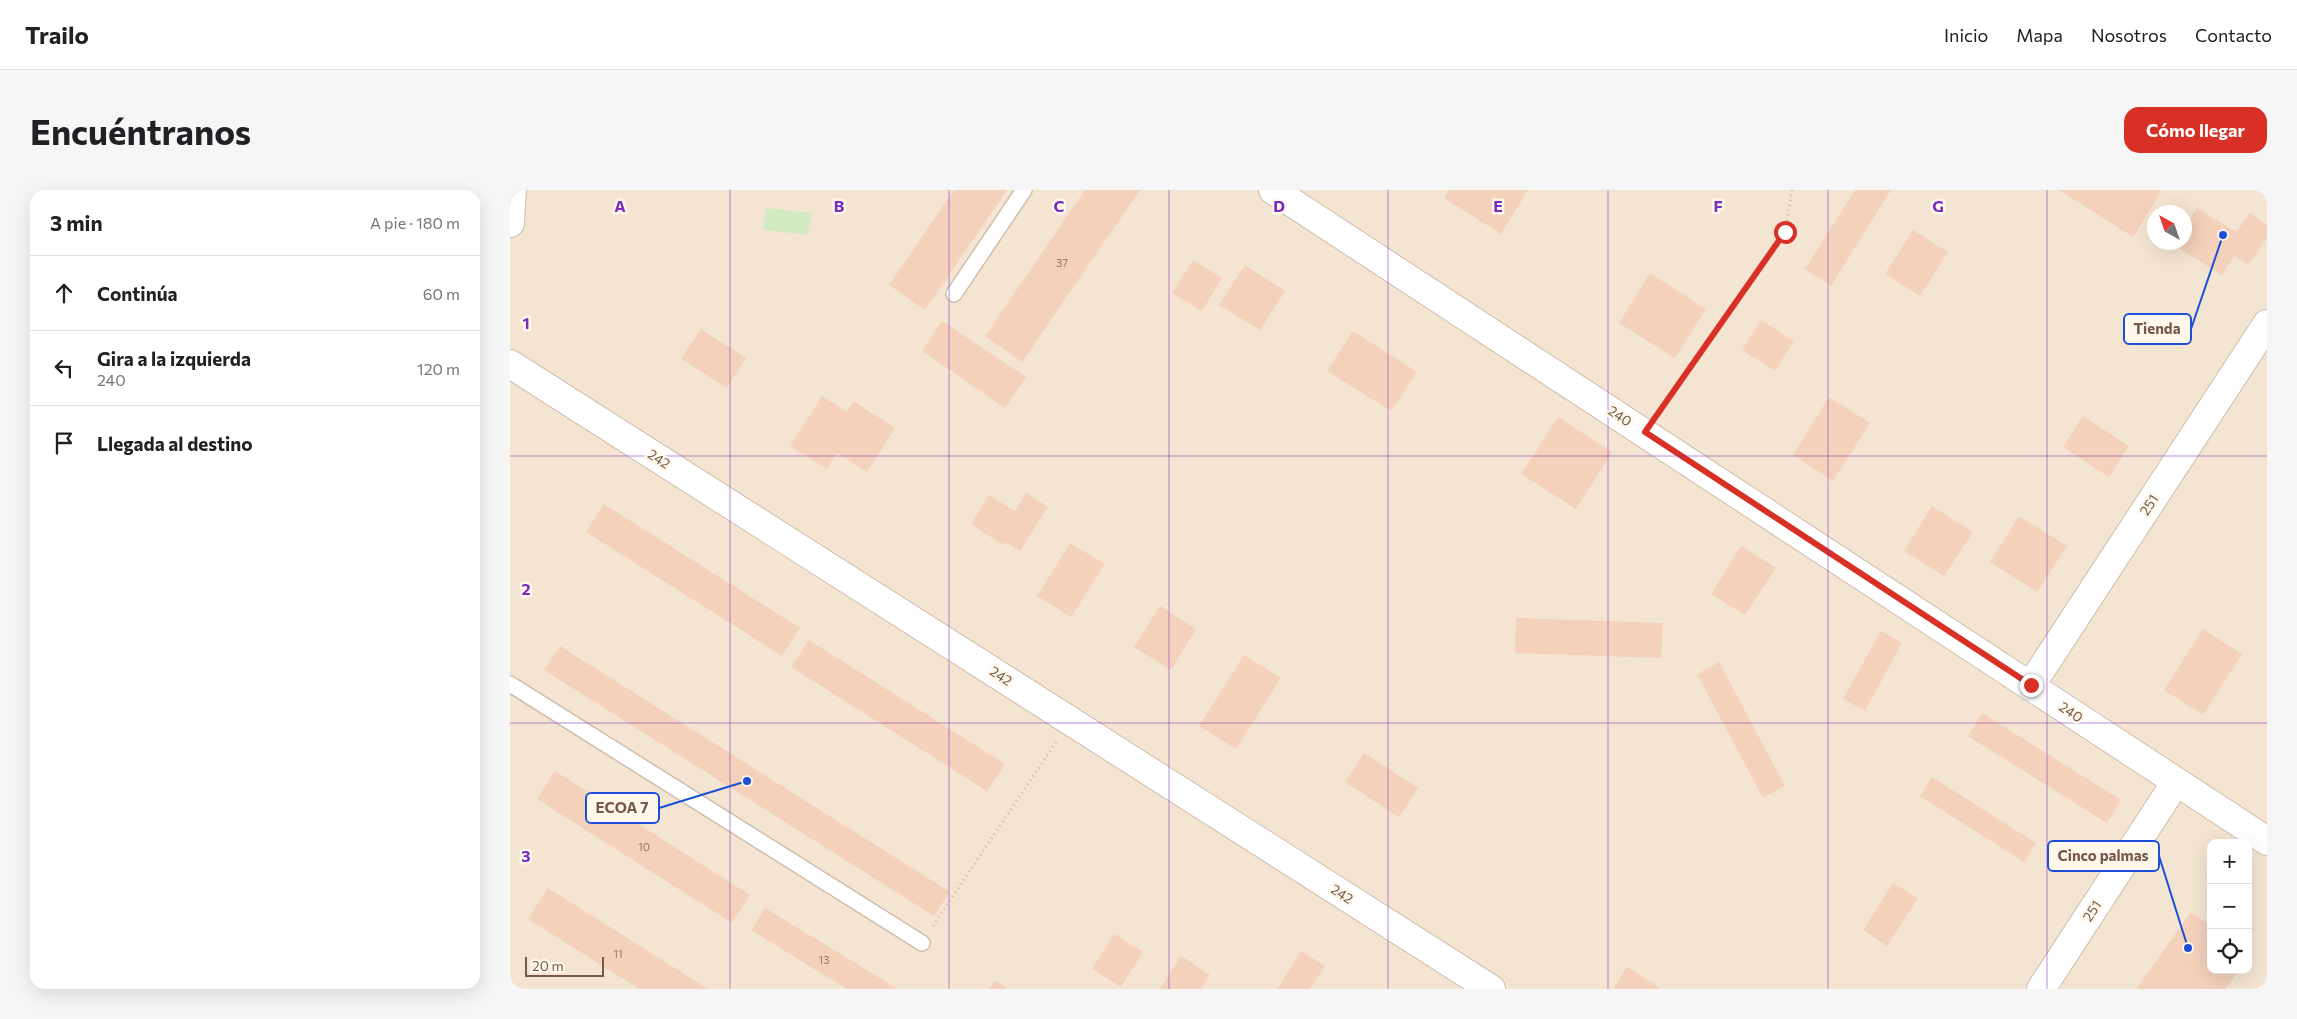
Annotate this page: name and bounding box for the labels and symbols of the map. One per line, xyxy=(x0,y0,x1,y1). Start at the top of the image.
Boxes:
text: A xyxy=(614,196,626,215)
text: B xyxy=(834,196,845,215)
text: C xyxy=(1054,196,1065,215)
text: D xyxy=(1273,196,1285,215)
text: E xyxy=(1493,196,1503,215)
text: F xyxy=(1713,196,1723,215)
text: G xyxy=(1932,196,1944,215)
north arrow xyxy=(2147,205,2192,250)
route start xyxy=(1774,221,1797,244)
house number: 37 xyxy=(1056,256,1068,269)
text: 1 xyxy=(522,313,530,332)
callout: Tienda xyxy=(2124,314,2191,344)
text: Tienda xyxy=(2133,319,2181,337)
street label: 240 xyxy=(1605,402,1635,430)
street label: 242 xyxy=(645,445,674,472)
street label: 251 xyxy=(2136,491,2162,518)
text: 2 xyxy=(521,579,531,598)
street label: 242 xyxy=(987,662,1016,689)
route end xyxy=(2020,674,2043,697)
street label: 240 xyxy=(2056,698,2086,726)
callout: ECOA 7 xyxy=(586,793,659,823)
text: ECOA 7 xyxy=(596,798,648,816)
house number: 10 xyxy=(638,840,650,853)
callout: Cinco palmas xyxy=(2048,841,2159,871)
text: 3 xyxy=(521,846,531,865)
text: Cinco palmas xyxy=(2057,846,2149,864)
street label: 242 xyxy=(1328,880,1357,907)
street label: 251 xyxy=(2079,897,2105,924)
house number: 11 xyxy=(613,947,623,960)
house number: 13 xyxy=(819,953,829,966)
scale bar xyxy=(525,954,604,977)

